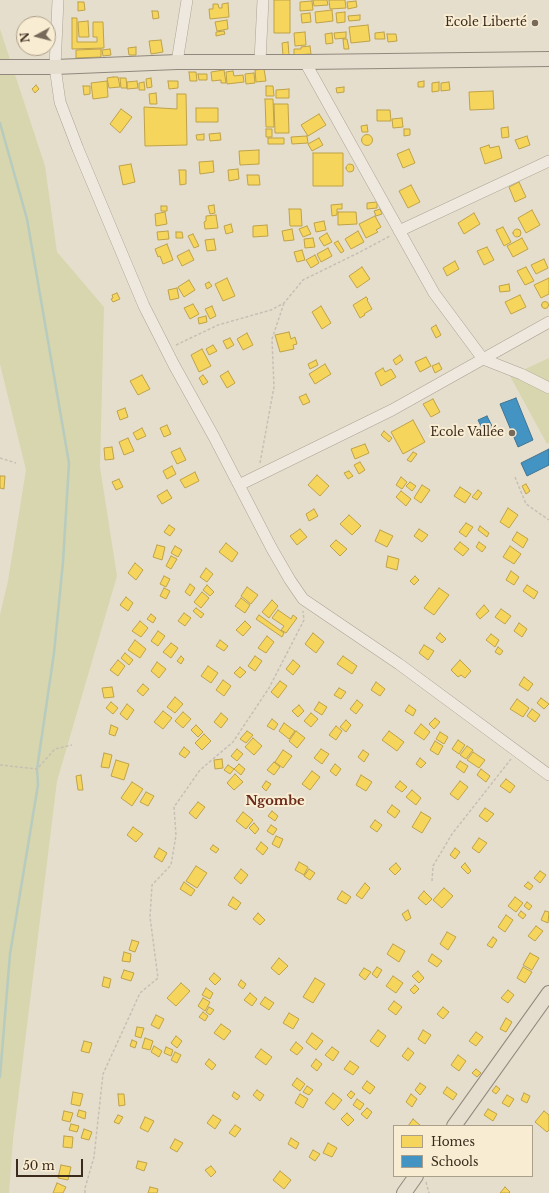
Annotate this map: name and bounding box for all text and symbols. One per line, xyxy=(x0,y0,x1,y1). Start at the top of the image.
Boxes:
north arrow xyxy=(16,16,56,56)
place label: Ecole Liberté xyxy=(445,16,527,30)
marker: Ecole Liberté xyxy=(530,18,540,28)
text: N xyxy=(18,31,33,43)
place label: Ecole Vallée xyxy=(430,426,504,440)
marker: Ecole Vallée xyxy=(507,428,517,438)
district label: Ngombe xyxy=(245,793,305,809)
legend xyxy=(393,1125,533,1177)
text: Homes xyxy=(431,1134,475,1149)
scale bar xyxy=(18,1151,85,1177)
text: Schools xyxy=(431,1154,478,1169)
text: 50 m xyxy=(23,1158,55,1173)

